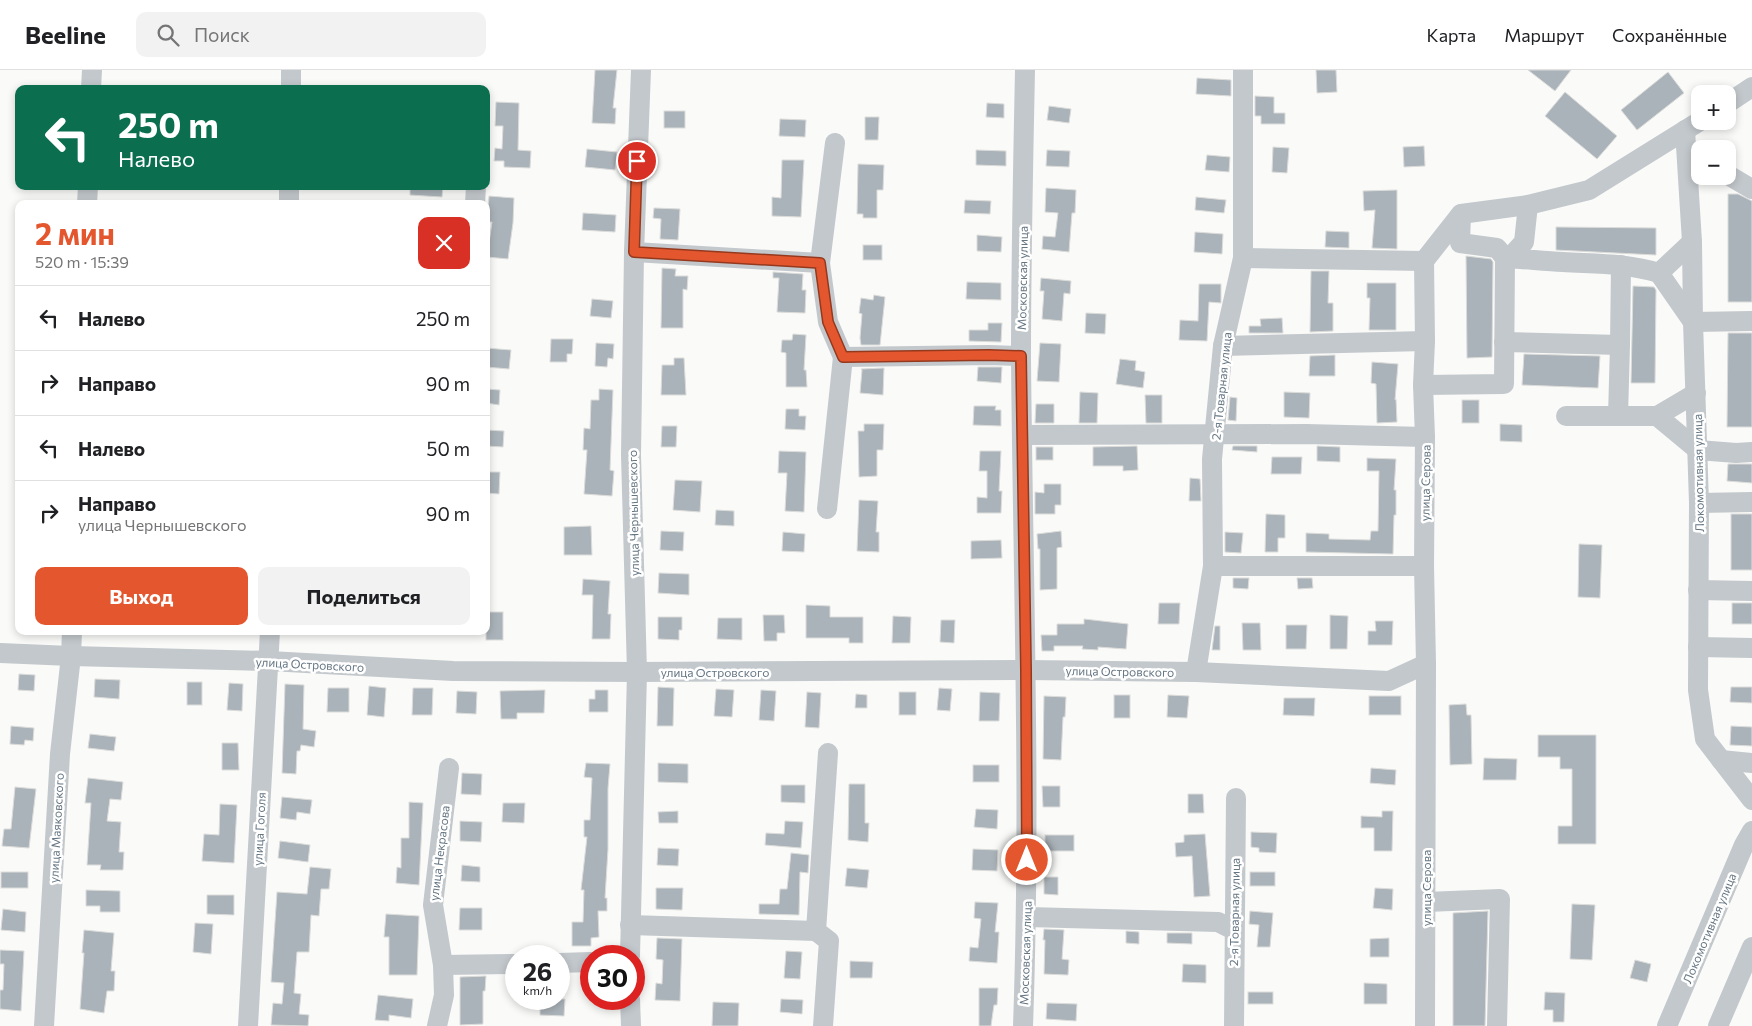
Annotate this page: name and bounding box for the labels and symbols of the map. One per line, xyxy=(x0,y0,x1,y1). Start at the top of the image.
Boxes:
pin xyxy=(616,140,658,182)
street label: Московская улица xyxy=(1014,226,1030,330)
street label: 2-я Товарная улица xyxy=(1208,331,1234,441)
street label: Локомотивная улица xyxy=(1690,414,1706,532)
street label: улица Серова xyxy=(1417,445,1433,521)
street label: улица Чернышевского xyxy=(625,450,641,576)
street label: улица Островского xyxy=(255,654,365,674)
street label: улица Островского xyxy=(1066,663,1174,679)
street label: улица Островского xyxy=(661,665,769,679)
street label: улица Маяковского xyxy=(46,773,66,883)
street label: улица Гоголя xyxy=(250,792,268,866)
street label: улица Некрасова xyxy=(426,805,452,901)
position arrow xyxy=(1000,833,1052,885)
street label: улица Серова xyxy=(1419,850,1433,926)
street label: 2-я Товарная улица xyxy=(1226,858,1242,966)
street label: Локомотивная улица xyxy=(1679,871,1739,985)
street label: Московская улица xyxy=(1016,901,1034,1005)
speed limit sign: 30 xyxy=(580,945,645,1010)

